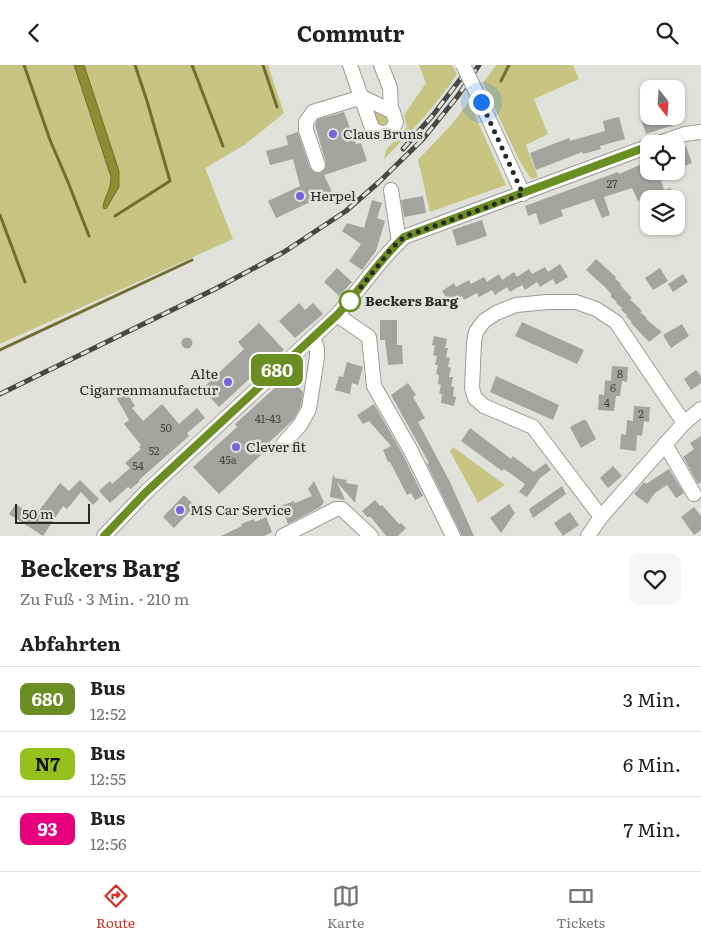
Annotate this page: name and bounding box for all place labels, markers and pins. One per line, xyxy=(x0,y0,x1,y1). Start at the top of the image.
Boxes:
place label: Claus Bruns xyxy=(343,123,423,143)
marker: Claus Bruns xyxy=(327,128,339,140)
place label: Herpel xyxy=(310,185,356,205)
marker: Herpel xyxy=(294,190,306,202)
marker: Beckers Barg xyxy=(339,290,361,312)
place label: Beckers Barg xyxy=(365,290,459,310)
place label: Alte Cigarrenmanufactur xyxy=(80,363,218,399)
marker: Alte Cigarrenmanufactur xyxy=(222,376,234,388)
place label: Clever fit xyxy=(246,436,307,456)
marker: Clever fit xyxy=(230,441,242,453)
place label: MS Car Service xyxy=(190,499,291,519)
marker: MS Car Service xyxy=(174,504,186,516)

